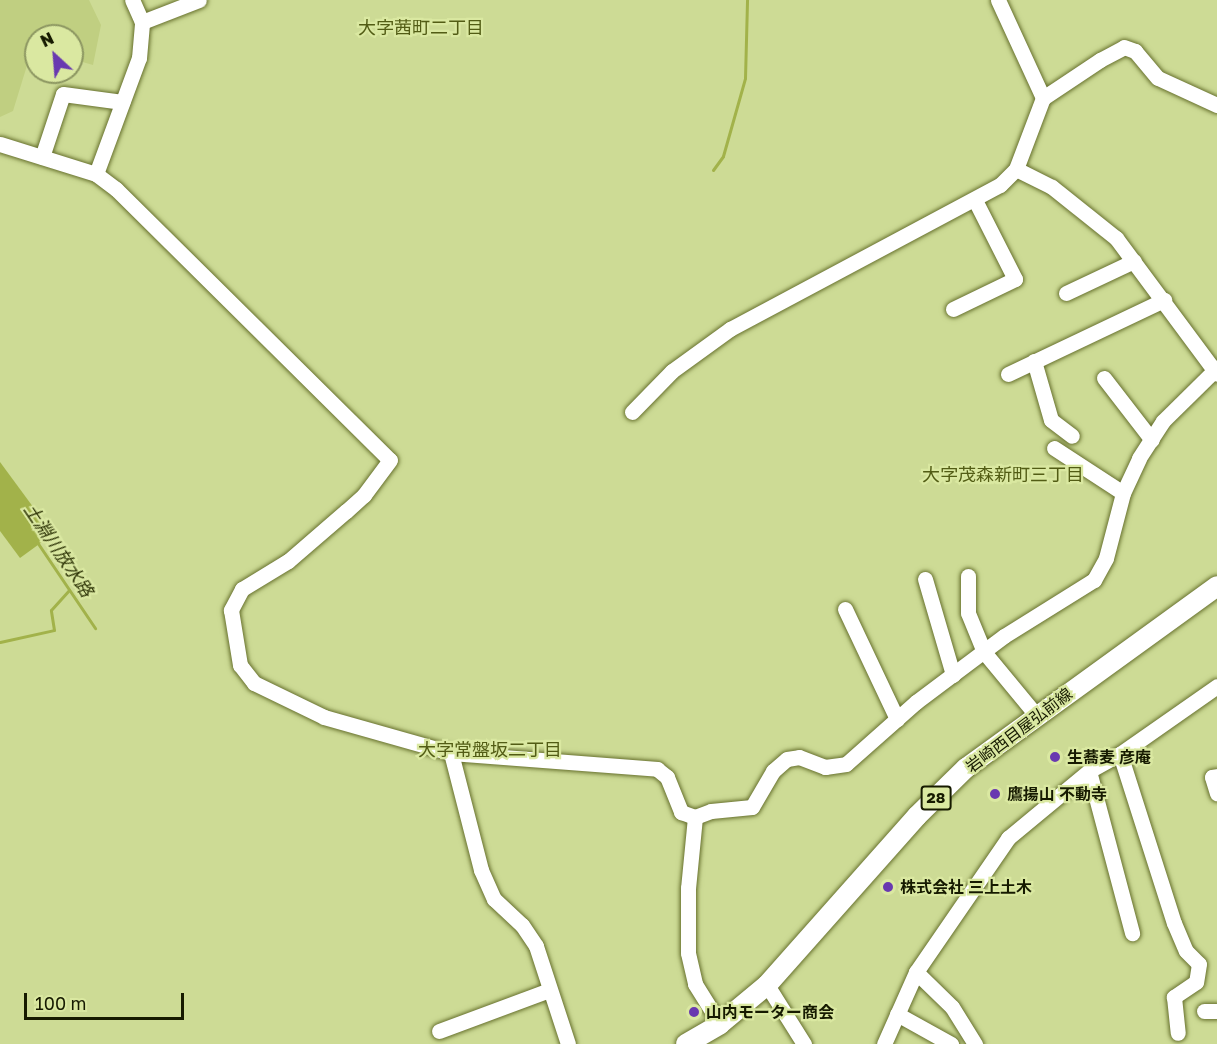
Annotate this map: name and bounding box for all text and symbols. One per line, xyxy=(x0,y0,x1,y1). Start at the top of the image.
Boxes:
district label: 大字茜町二丁目 xyxy=(358,16,484,38)
north arrow xyxy=(24,24,84,84)
text: N xyxy=(37,28,57,51)
district label: 大字茂森新町三丁目 xyxy=(922,463,1084,485)
water label: 土淵川放水路 xyxy=(20,499,98,601)
street label: 岩崎西目屋弘前線 xyxy=(962,684,1076,776)
district label: 大字常盤坂二丁目 xyxy=(418,738,562,760)
place label: 生蕎麦 彦庵 xyxy=(1067,747,1151,767)
marker: 生蕎麦 彦庵 xyxy=(1048,750,1062,764)
place label: 鷹揚山 不動寺 xyxy=(1007,784,1107,804)
road number: 28 xyxy=(920,786,952,810)
marker: 鷹揚山 不動寺 xyxy=(988,787,1002,801)
place label: 株式会社 三上土木 xyxy=(900,877,1032,897)
marker: 株式会社 三上土木 xyxy=(881,880,895,894)
scale bar xyxy=(27,981,188,1019)
text: 100 m xyxy=(35,992,86,1014)
place label: 山内モーター商会 xyxy=(706,1002,834,1022)
marker: 山内モーター商会 xyxy=(687,1005,701,1019)

